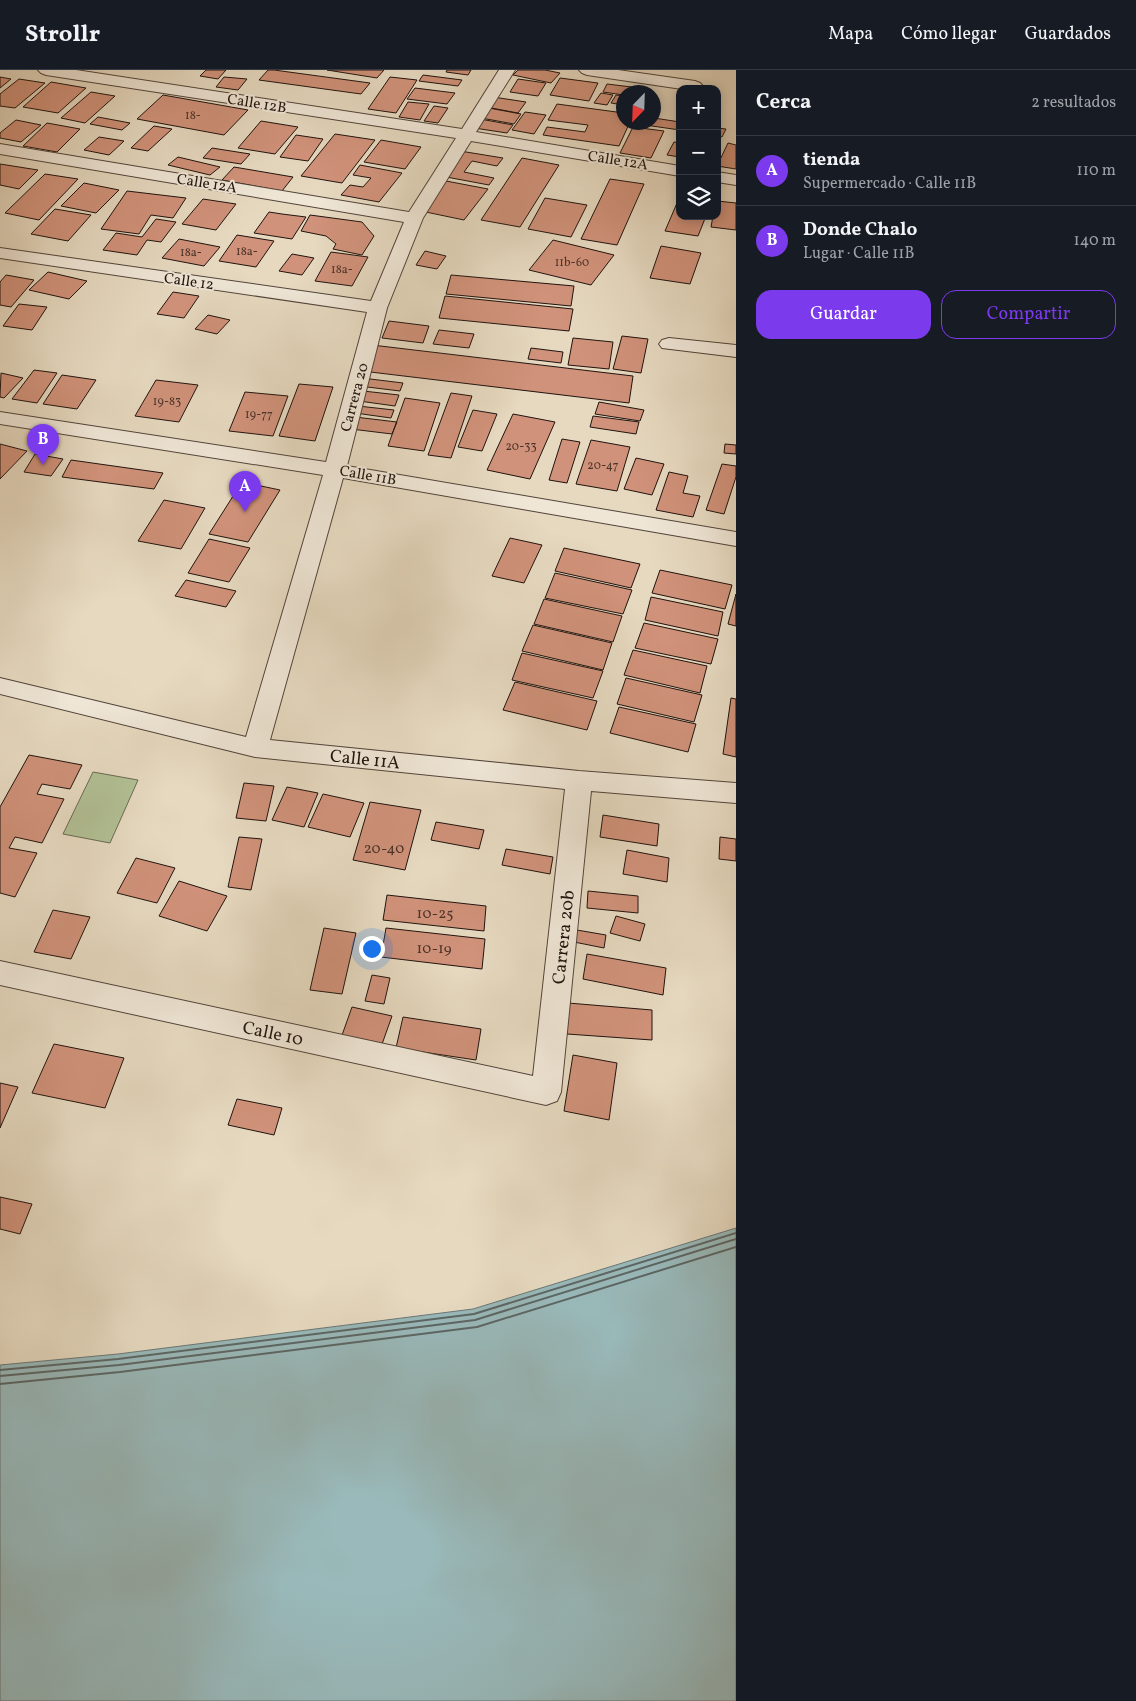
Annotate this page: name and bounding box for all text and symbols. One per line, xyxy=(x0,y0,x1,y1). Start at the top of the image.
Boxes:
text: Strollr xyxy=(25,18,100,52)
text: Mapa xyxy=(828,22,873,47)
text: Cómo llegar xyxy=(901,22,997,47)
text: Guardados xyxy=(1025,22,1111,47)
north arrow xyxy=(616,85,661,130)
map controls xyxy=(676,85,721,220)
button: + xyxy=(676,85,721,130)
text: Cerca xyxy=(756,88,811,117)
street label: Calle 12B xyxy=(226,89,288,120)
text: 2 resultados xyxy=(1031,92,1116,114)
house number: 18- xyxy=(185,108,201,124)
button: − xyxy=(676,130,721,175)
street label: Calle 12A xyxy=(586,146,650,177)
text: tienda xyxy=(803,147,860,173)
text: A xyxy=(766,160,778,182)
text: 110 m xyxy=(1077,160,1116,182)
street label: Calle 12A xyxy=(175,169,239,200)
text: Supermercado · Calle 11B xyxy=(803,173,976,195)
button: layers xyxy=(676,175,721,220)
text: Donde Chalo xyxy=(803,217,917,243)
text: B xyxy=(767,230,777,252)
text: 140 m xyxy=(1074,230,1116,252)
text: Lugar · Calle 11B xyxy=(803,243,915,265)
house number: 18a- xyxy=(236,244,258,260)
house number: 18a- xyxy=(180,245,202,261)
house number: 11b-60 xyxy=(555,255,589,271)
house number: 18a- xyxy=(331,262,353,278)
street label: Calle 12 xyxy=(162,269,215,296)
button: Guardar xyxy=(756,290,931,339)
button: Compartir xyxy=(941,290,1116,339)
street label: Carrera 20 xyxy=(336,361,375,434)
house number: 19-83 xyxy=(153,394,181,410)
house number: 19-77 xyxy=(245,407,273,423)
pin: B xyxy=(27,424,59,465)
house number: 20-33 xyxy=(505,439,537,455)
house number: 20-47 xyxy=(587,458,619,474)
street label: Calle 11B xyxy=(338,461,398,492)
pin: A xyxy=(229,471,261,512)
street label: Calle 11A xyxy=(329,744,401,777)
house number: 20-40 xyxy=(364,839,404,860)
street label: Carrera 20b xyxy=(547,889,582,986)
house number: 10-25 xyxy=(417,904,453,925)
your location xyxy=(359,936,385,962)
house number: 10-19 xyxy=(416,939,452,960)
street label: Calle 10 xyxy=(240,1016,305,1053)

